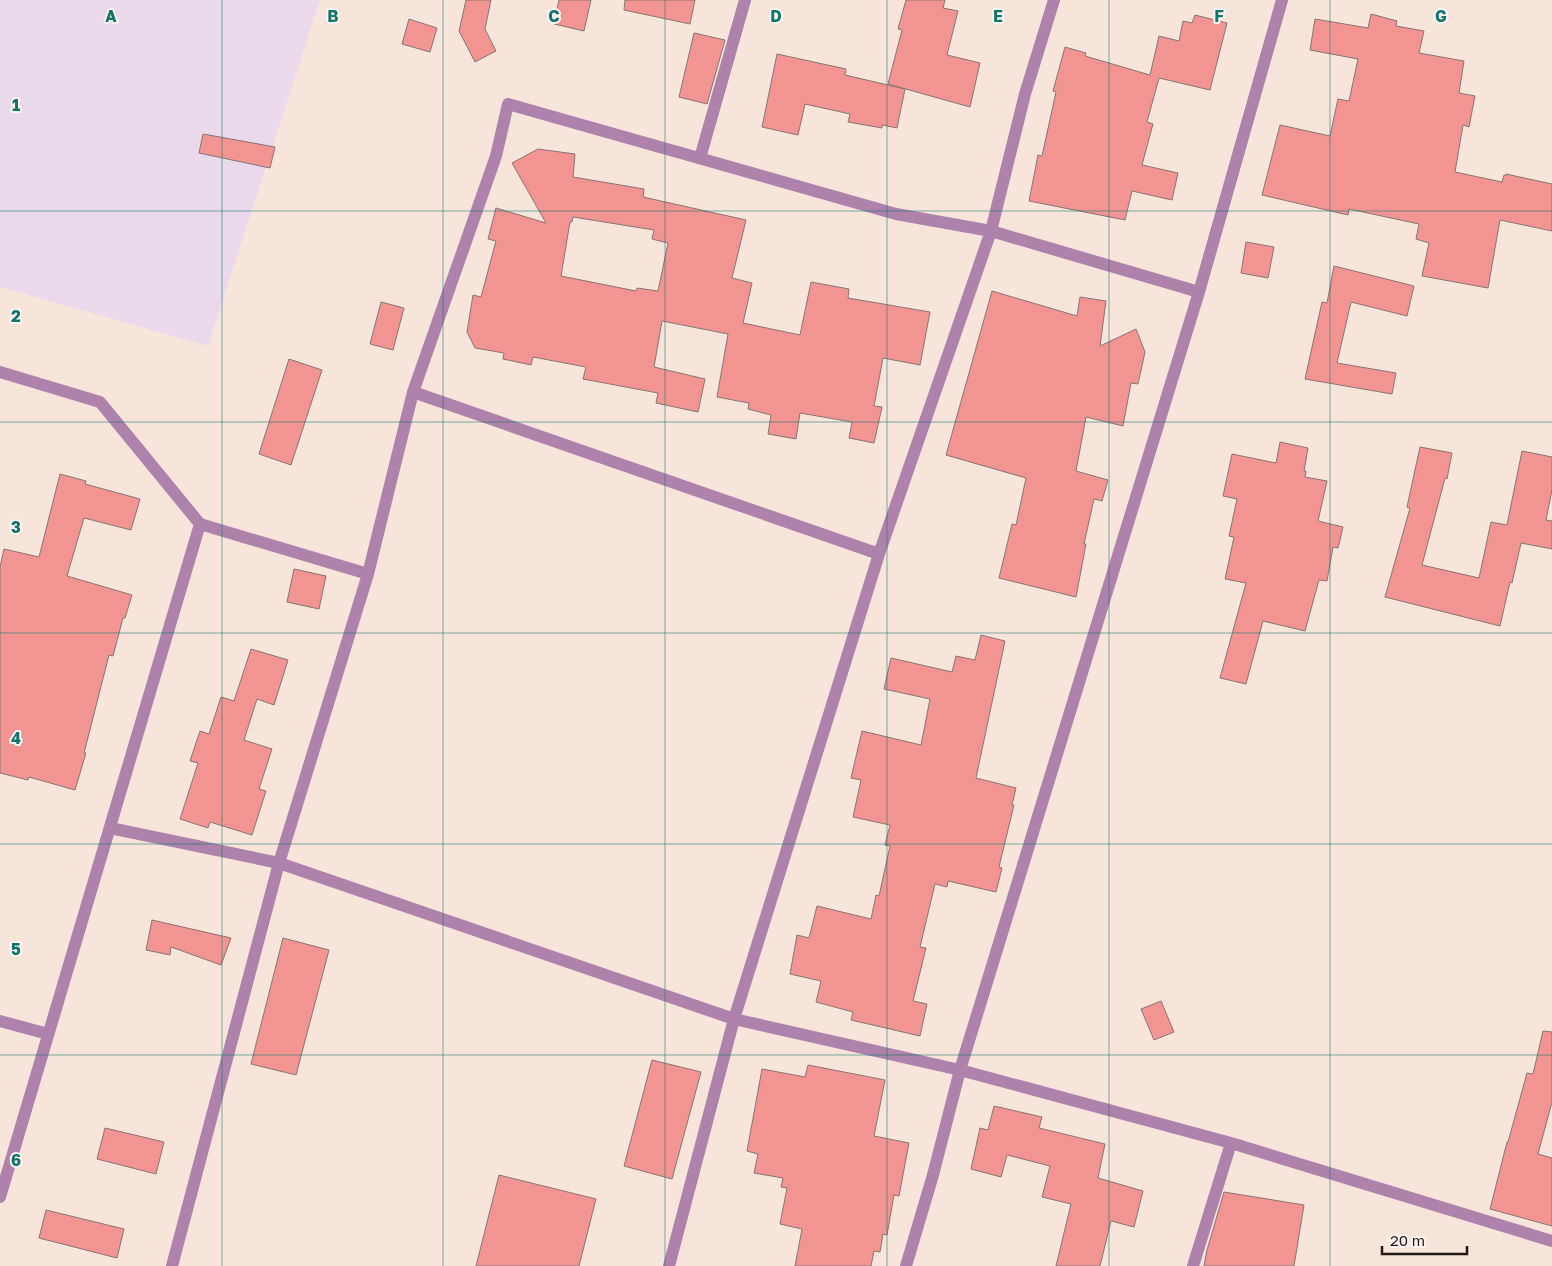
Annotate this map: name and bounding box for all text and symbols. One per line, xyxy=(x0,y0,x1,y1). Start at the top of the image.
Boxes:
text: A xyxy=(105,6,117,26)
text: B xyxy=(327,6,339,26)
text: C xyxy=(548,6,560,26)
text: D xyxy=(770,6,782,26)
text: E xyxy=(993,6,1003,26)
text: F xyxy=(1214,6,1224,26)
text: G xyxy=(1435,6,1447,26)
text: 1 xyxy=(12,95,20,115)
text: 2 xyxy=(11,306,21,326)
text: 3 xyxy=(11,517,21,537)
text: 4 xyxy=(11,728,21,748)
text: 5 xyxy=(11,939,21,959)
text: 6 xyxy=(11,1150,21,1170)
scale bar xyxy=(1382,1224,1467,1256)
text: 20 m xyxy=(1390,1231,1425,1249)

